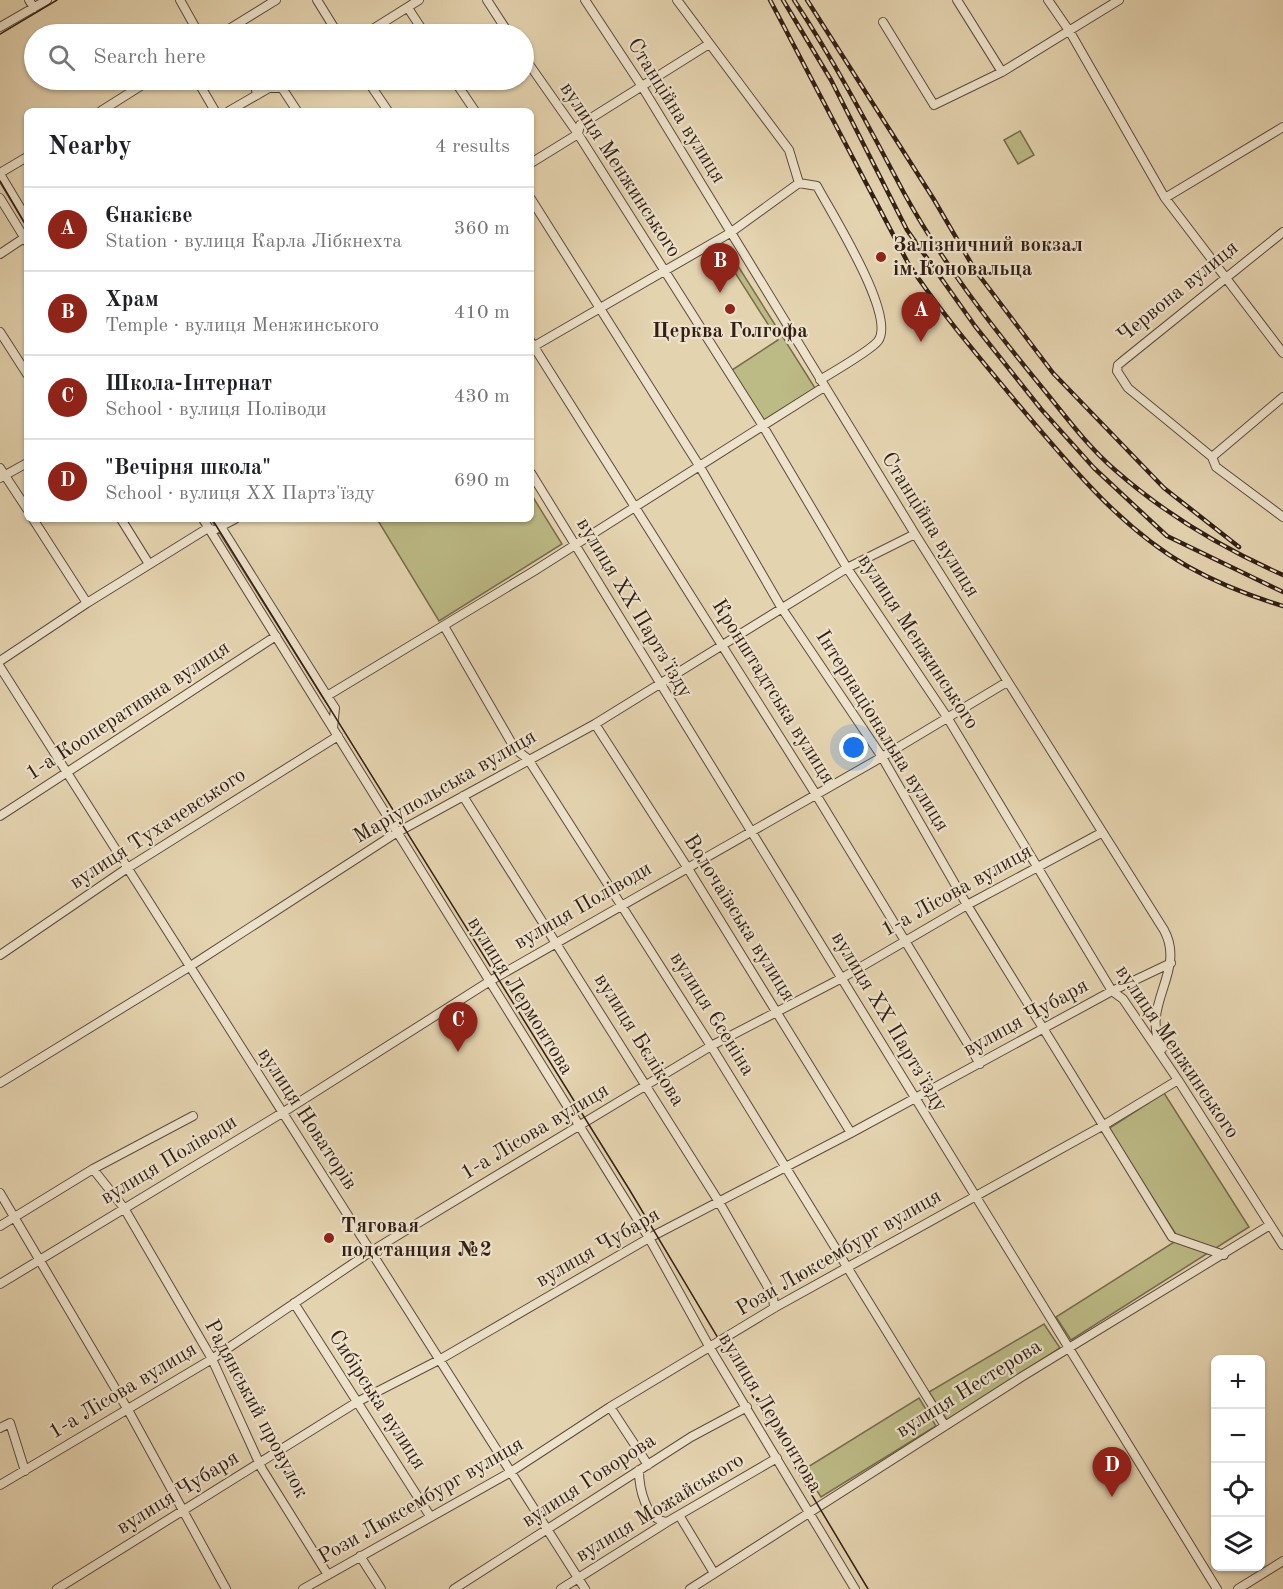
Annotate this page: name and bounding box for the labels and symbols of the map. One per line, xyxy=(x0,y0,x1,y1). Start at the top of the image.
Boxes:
street label: Станційна вулиця xyxy=(623,35,729,187)
street label: вулиця Менжинського xyxy=(556,79,684,261)
place label: Залізничний вокзал ім.Коновальца xyxy=(893,235,1083,280)
street label: Червона вулиця xyxy=(1114,237,1242,347)
pin: B xyxy=(700,244,740,293)
marker: Залізничний вокзал ім.Коновальца xyxy=(874,250,888,264)
pin: A xyxy=(902,292,940,342)
marker: Церква Голгофа xyxy=(723,302,737,316)
place label: Церква Голгофа xyxy=(652,321,808,342)
street label: Станційна вулиця xyxy=(877,449,983,601)
street label: вулиця XX Партз'їзду xyxy=(572,514,696,702)
street label: вулиця Менжинського xyxy=(854,551,982,733)
street label: Кронштадтська вулиця xyxy=(708,596,839,788)
street label: Інтернаціональна вулиця xyxy=(811,627,953,835)
street label: 1-а Кооперативна вулиця xyxy=(22,637,234,785)
street label: Маріупольська вулиця xyxy=(350,726,540,848)
your location xyxy=(839,733,868,762)
street label: вулиця Тухачевського xyxy=(66,764,250,894)
street label: Волочаївська вулиця xyxy=(679,831,799,1005)
street label: 1-а Лісова вулиця xyxy=(878,841,1036,941)
street label: вулиця Поліводи xyxy=(511,858,655,954)
street label: вулиця Лермонтова xyxy=(463,913,577,1079)
street label: вулиця XX Партз'їзду xyxy=(827,928,951,1116)
street label: вулиця Єсеніна xyxy=(666,948,758,1080)
street label: вулиця Менжинського xyxy=(1111,961,1243,1143)
street label: вулиця Бєлікова xyxy=(590,970,688,1110)
street label: вулиця Чубаря xyxy=(960,975,1092,1061)
pin: C xyxy=(438,1002,478,1052)
street label: вулиця Новаторів xyxy=(253,1044,361,1194)
street label: 1-а Лісова вулиця xyxy=(457,1080,613,1184)
street label: вулиця Поліводи xyxy=(97,1111,241,1209)
street label: Рози Люксембург вулиця xyxy=(733,1186,945,1320)
street label: вулиця Чубаря xyxy=(532,1204,664,1292)
place label: Тяговая подстанция №2 xyxy=(341,1216,492,1261)
marker: Тяговая подстанция №2 xyxy=(322,1231,336,1245)
street label: Радянський провулок xyxy=(200,1316,312,1502)
street label: Сибірська вулиця xyxy=(324,1327,430,1473)
street label: вулиця Лермонтова xyxy=(714,1330,826,1496)
street label: вулиця Нестерова xyxy=(893,1336,1045,1442)
street label: 1-а Лісова вулиця xyxy=(45,1339,201,1443)
street label: вулиця Говорова xyxy=(518,1430,660,1532)
street label: Рози Люксембург вулиця xyxy=(315,1434,527,1568)
street label: вулиця Чубаря xyxy=(113,1447,243,1539)
pin: D xyxy=(1092,1448,1132,1497)
street label: вулиця Можайського xyxy=(572,1449,748,1567)

